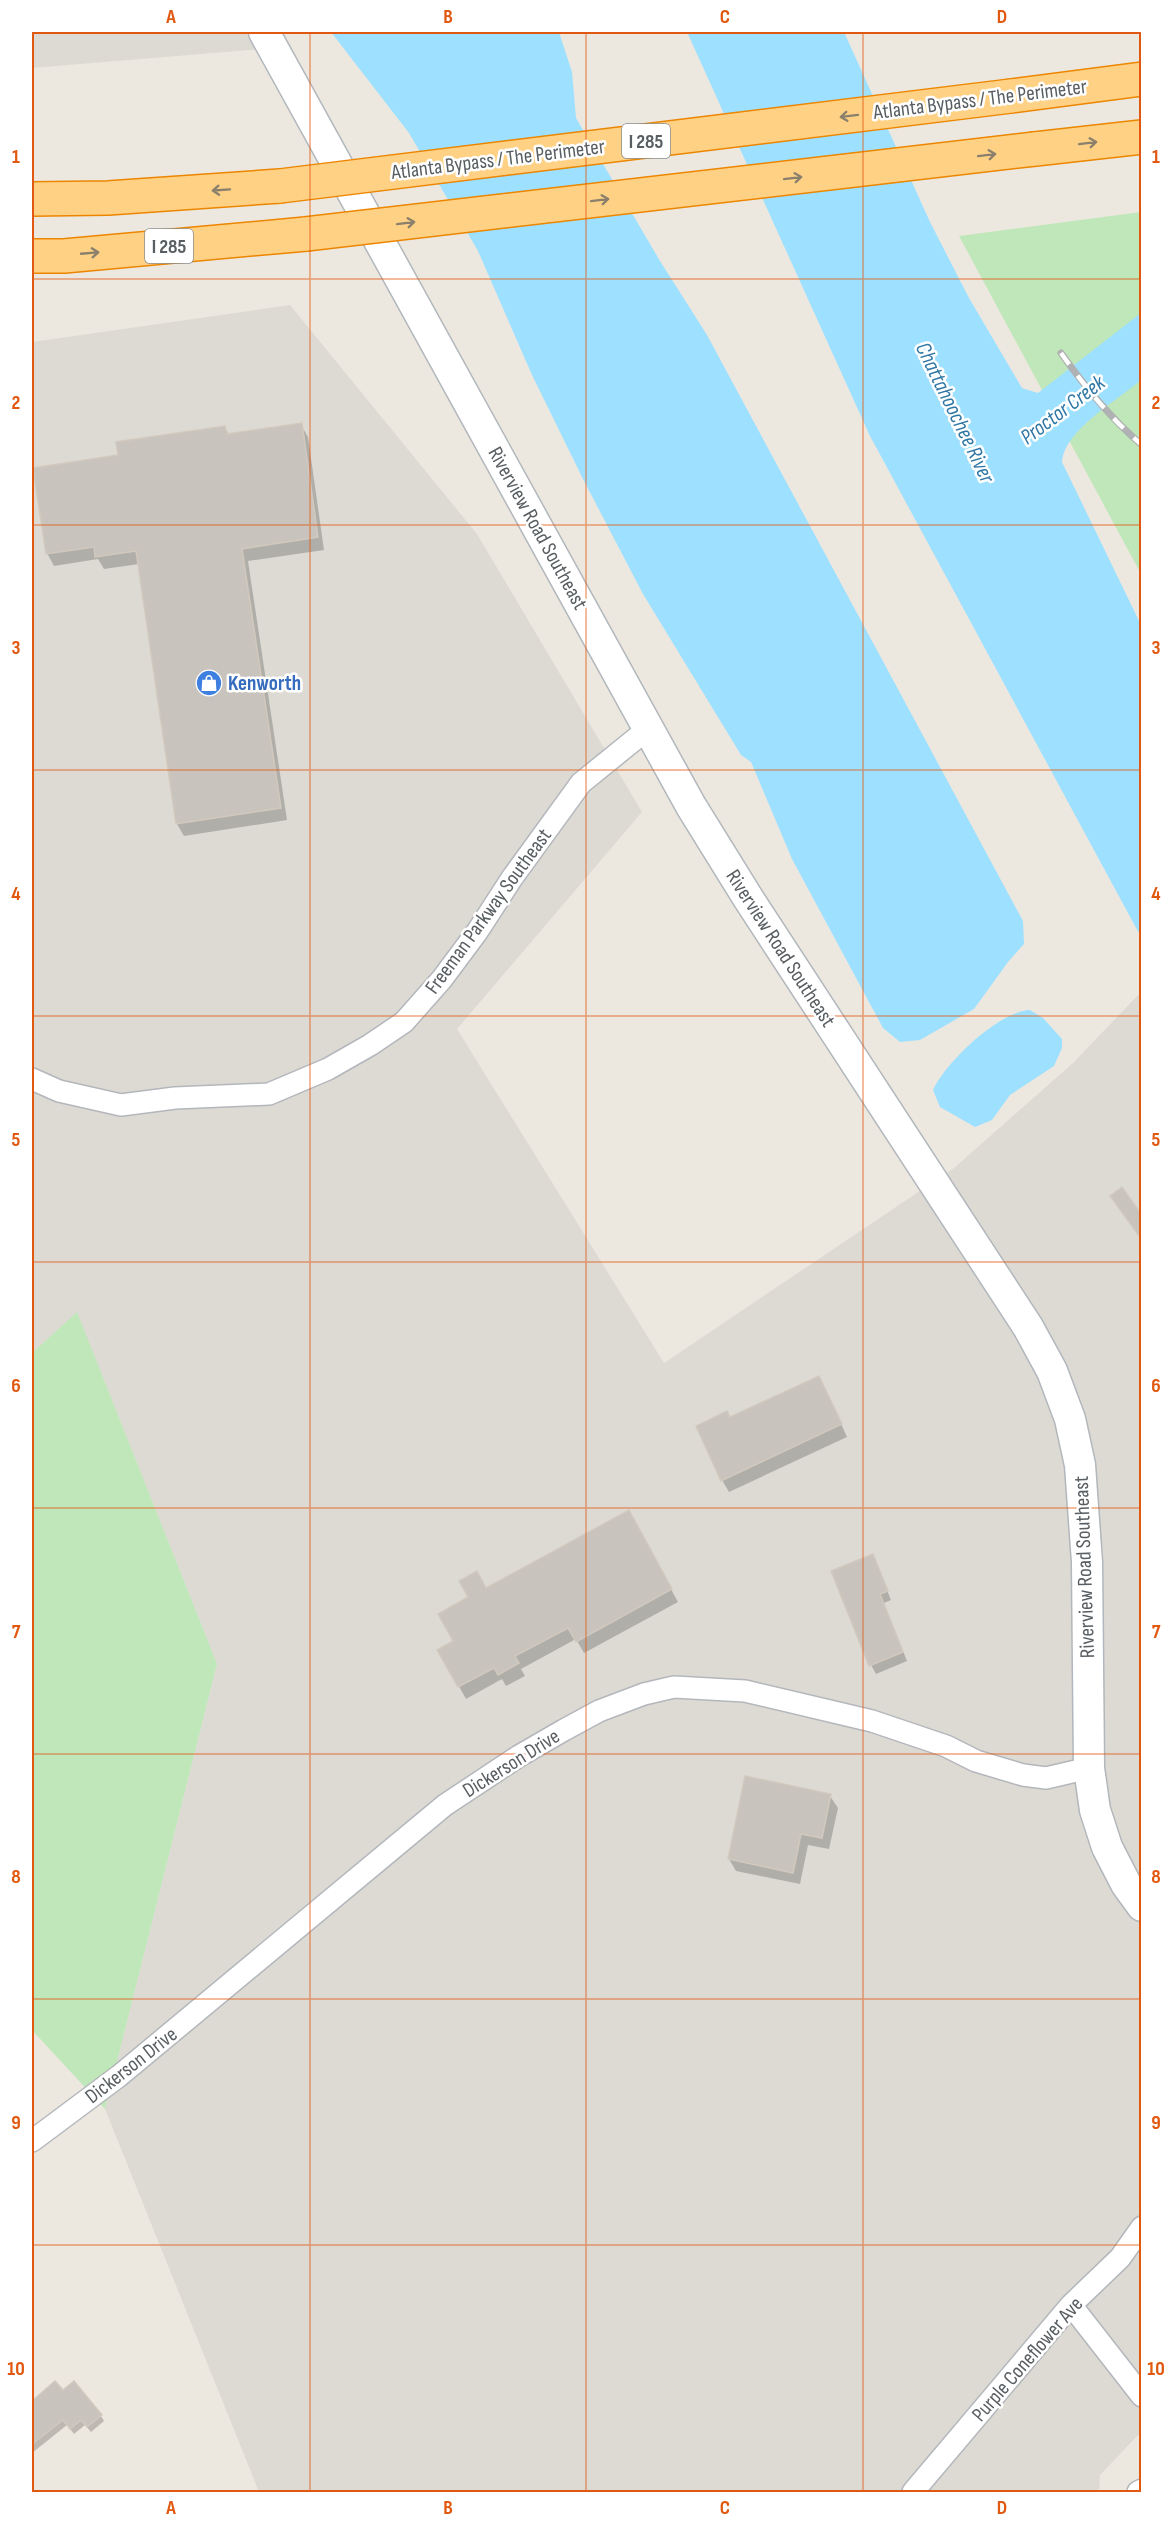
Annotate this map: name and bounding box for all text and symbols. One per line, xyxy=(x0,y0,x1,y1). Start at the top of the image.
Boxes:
text: A xyxy=(165,5,176,29)
text: B xyxy=(443,5,453,29)
text: C xyxy=(720,5,730,29)
text: D xyxy=(997,5,1007,29)
street label: Atlanta Bypass / The Perimeter xyxy=(871,74,1088,125)
one-way arrow xyxy=(840,110,860,121)
road number: I 285 xyxy=(622,124,670,158)
street label: Atlanta Bypass / The Perimeter xyxy=(389,134,606,185)
one-way arrow xyxy=(1078,138,1098,149)
text: 1 xyxy=(12,145,20,169)
text: 1 xyxy=(1152,145,1160,169)
one-way arrow xyxy=(977,149,997,160)
one-way arrow xyxy=(783,172,803,183)
one-way arrow xyxy=(212,185,232,196)
one-way arrow xyxy=(589,194,609,205)
one-way arrow xyxy=(396,217,416,228)
road number: I 285 xyxy=(145,229,193,263)
one-way arrow xyxy=(79,247,99,258)
water label: Chattahoochee River xyxy=(909,338,1001,488)
water label: Proctor Creek xyxy=(1015,369,1111,451)
text: 2 xyxy=(12,391,20,415)
text: 2 xyxy=(1152,391,1160,415)
street label: Riverview Road Southeast xyxy=(482,442,593,614)
text: 3 xyxy=(12,636,21,660)
text: 3 xyxy=(1152,636,1161,660)
shop icon: Kenworth xyxy=(194,668,224,698)
place label: Kenworth xyxy=(228,671,301,696)
street label: Freeman Parkway Southeast xyxy=(420,824,557,999)
street label: Riverview Road Southeast xyxy=(720,865,841,1032)
text: 4 xyxy=(11,882,21,906)
text: 4 xyxy=(1151,882,1161,906)
text: 5 xyxy=(12,1128,21,1152)
text: 5 xyxy=(1152,1128,1161,1152)
text: 6 xyxy=(11,1374,21,1398)
text: 6 xyxy=(1151,1374,1161,1398)
street label: Riverview Road Southeast xyxy=(1069,1475,1100,1659)
text: 7 xyxy=(12,1620,21,1644)
text: 7 xyxy=(1152,1620,1161,1644)
street label: Dickerson Drive xyxy=(458,1724,564,1803)
text: 8 xyxy=(11,1865,21,1889)
text: 8 xyxy=(1151,1865,1161,1889)
street label: Dickerson Drive xyxy=(80,2022,182,2109)
text: 9 xyxy=(11,2111,21,2135)
text: 9 xyxy=(1151,2111,1161,2135)
street label: Purple Coneflower Ave xyxy=(967,2292,1088,2427)
text: 10 xyxy=(7,2357,25,2381)
text: 10 xyxy=(1147,2357,1165,2381)
text: A xyxy=(165,2496,176,2520)
text: B xyxy=(443,2496,453,2520)
text: C xyxy=(720,2496,730,2520)
text: D xyxy=(997,2496,1007,2520)

